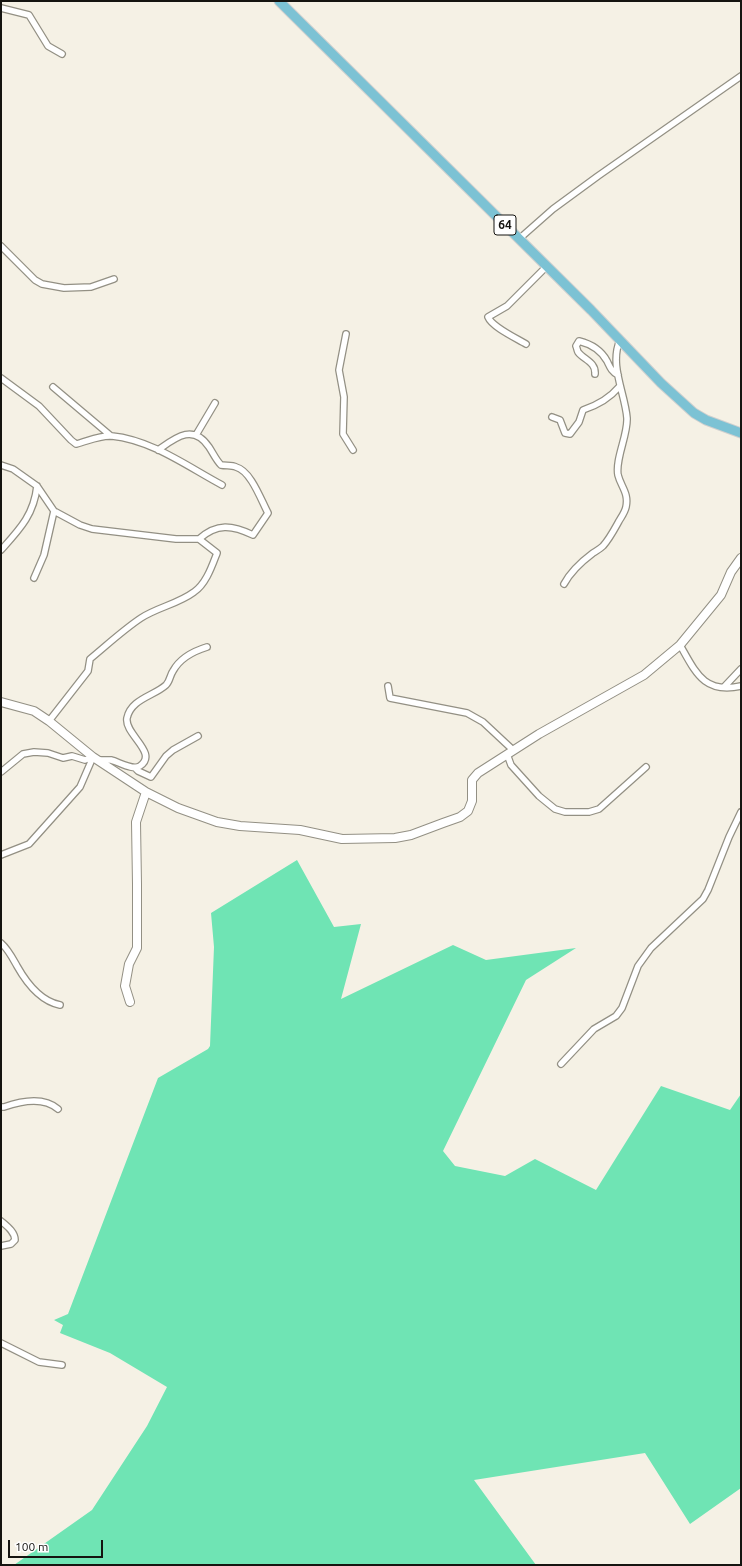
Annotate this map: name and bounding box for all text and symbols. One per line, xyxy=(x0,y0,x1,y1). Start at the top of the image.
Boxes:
road number: 64 xyxy=(494,215,516,235)
scale bar xyxy=(10,1532,105,1558)
text: 100 m xyxy=(15,1540,48,1553)

